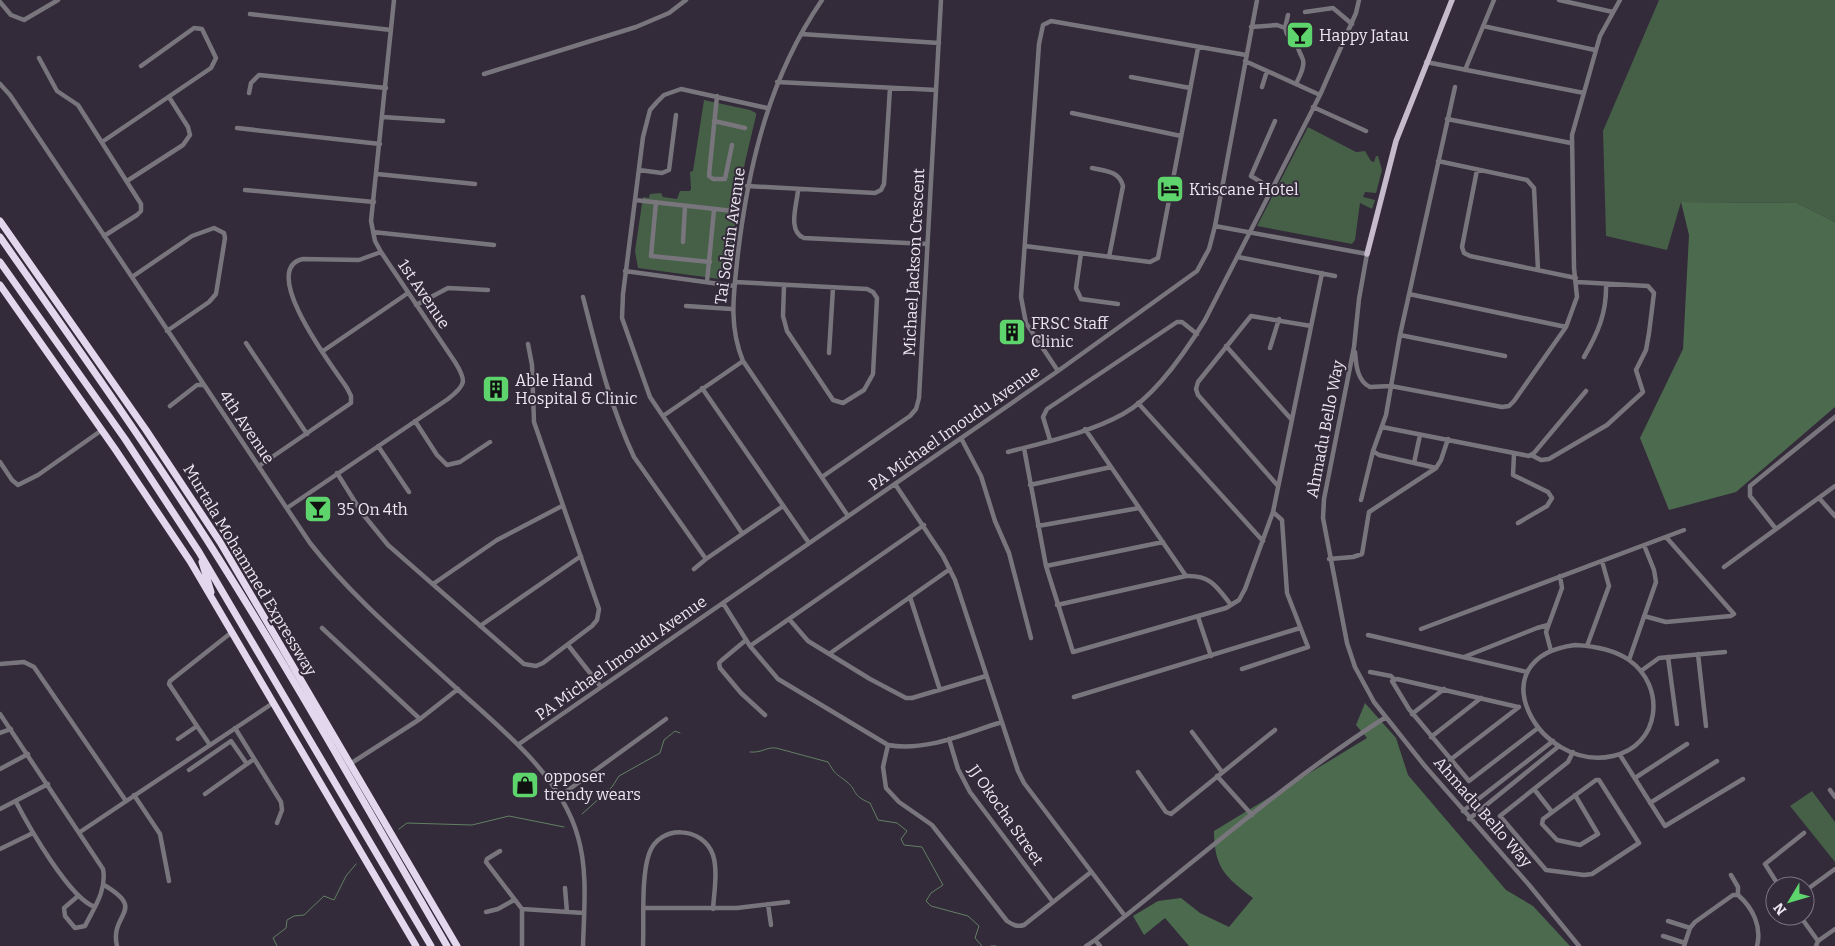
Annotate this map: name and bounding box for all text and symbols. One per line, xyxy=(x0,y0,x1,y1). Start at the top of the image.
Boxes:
bar icon: Happy Jatau xyxy=(1285,20,1315,50)
place label: Happy Jatau xyxy=(1319,26,1409,45)
street label: Tai Solarin Avenue xyxy=(711,166,749,306)
street label: Michael Jackson Crescent xyxy=(900,167,928,356)
hotel icon: Kriscane Hotel xyxy=(1155,174,1185,204)
place label: Kriscane Hotel xyxy=(1189,180,1299,199)
street label: 1st Avenue xyxy=(394,256,454,332)
place label: FRSC Staff Clinic xyxy=(1031,314,1109,351)
building icon: FRSC Staff Clinic xyxy=(997,317,1027,347)
street label: Ahmadu Bello Way xyxy=(1302,358,1348,500)
street label: PA Michael Imoudu Avenue xyxy=(865,362,1043,494)
place label: Able Hand Hospital & Clinic xyxy=(515,371,637,408)
building icon: Able Hand Hospital & Clinic xyxy=(481,374,511,404)
street label: 4th Avenue xyxy=(216,387,278,467)
street label: Murtala Mohammed Expressway xyxy=(179,461,321,680)
bar icon: 35 On 4th xyxy=(303,494,333,524)
place label: 35 On 4th xyxy=(337,500,408,519)
street label: PA Michael Imoudu Avenue xyxy=(532,592,710,724)
street label: Ahmadu Bello Way xyxy=(1430,753,1536,871)
street label: JJ Okocha Street xyxy=(964,760,1048,869)
place label: opposer trendy wears xyxy=(544,767,641,804)
shop icon: opposer trendy wears xyxy=(510,770,540,800)
north arrow xyxy=(1765,876,1815,926)
text: N xyxy=(1770,899,1790,918)

